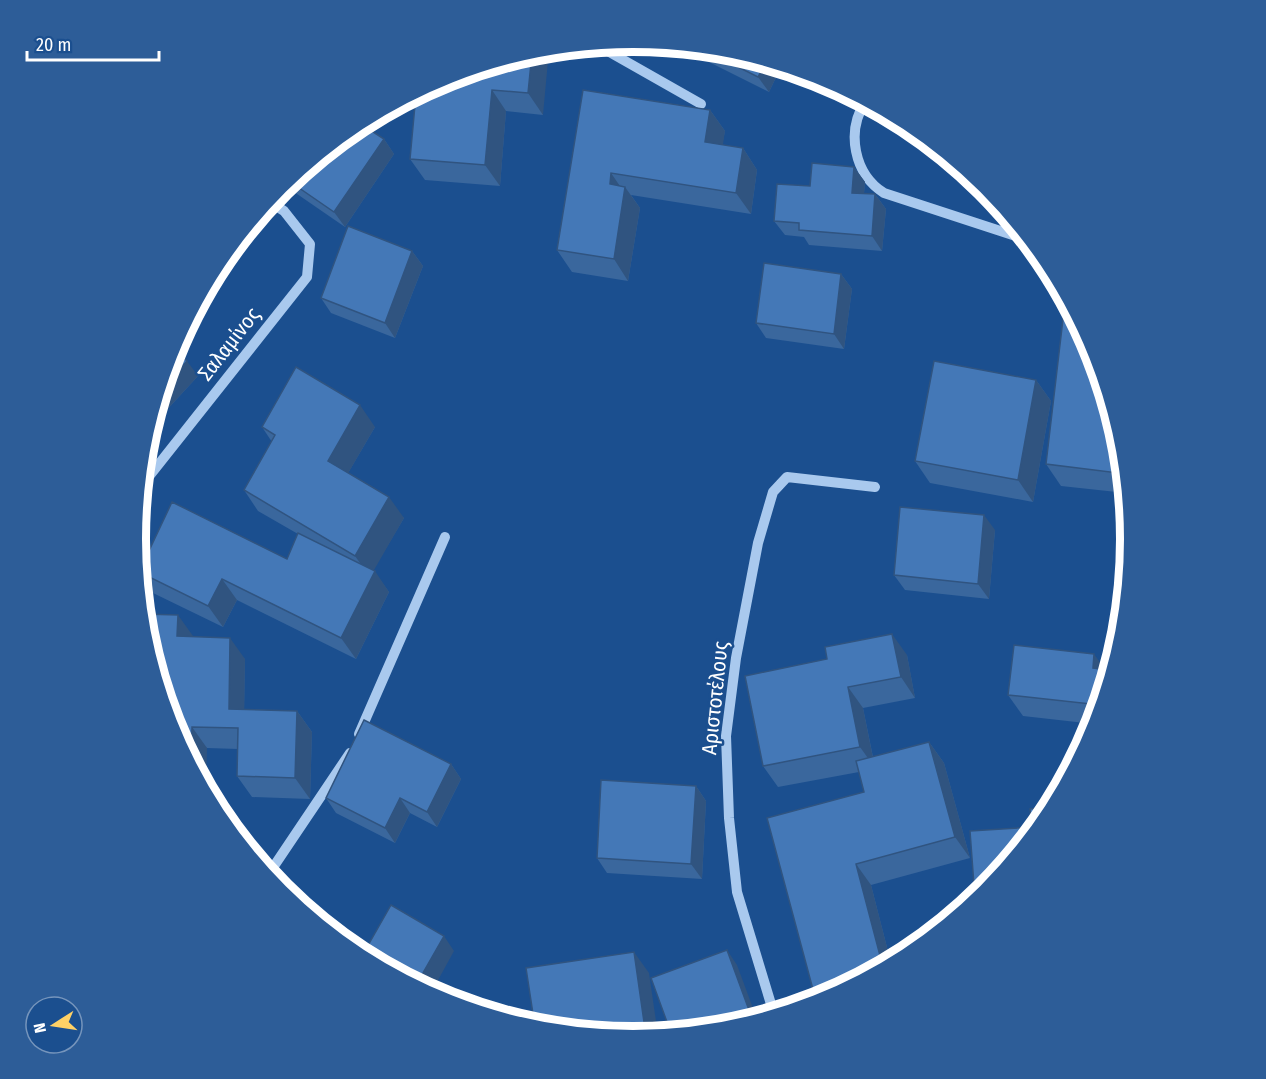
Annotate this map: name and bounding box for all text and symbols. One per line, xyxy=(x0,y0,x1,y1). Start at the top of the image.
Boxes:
scale bar xyxy=(27,24,159,62)
text: 20 m xyxy=(36,34,71,56)
street label: Σαλαμίνος xyxy=(192,302,266,386)
street label: Αριστοτέλους xyxy=(696,640,734,756)
north arrow xyxy=(24,995,84,1055)
text: N xyxy=(30,1021,50,1035)

